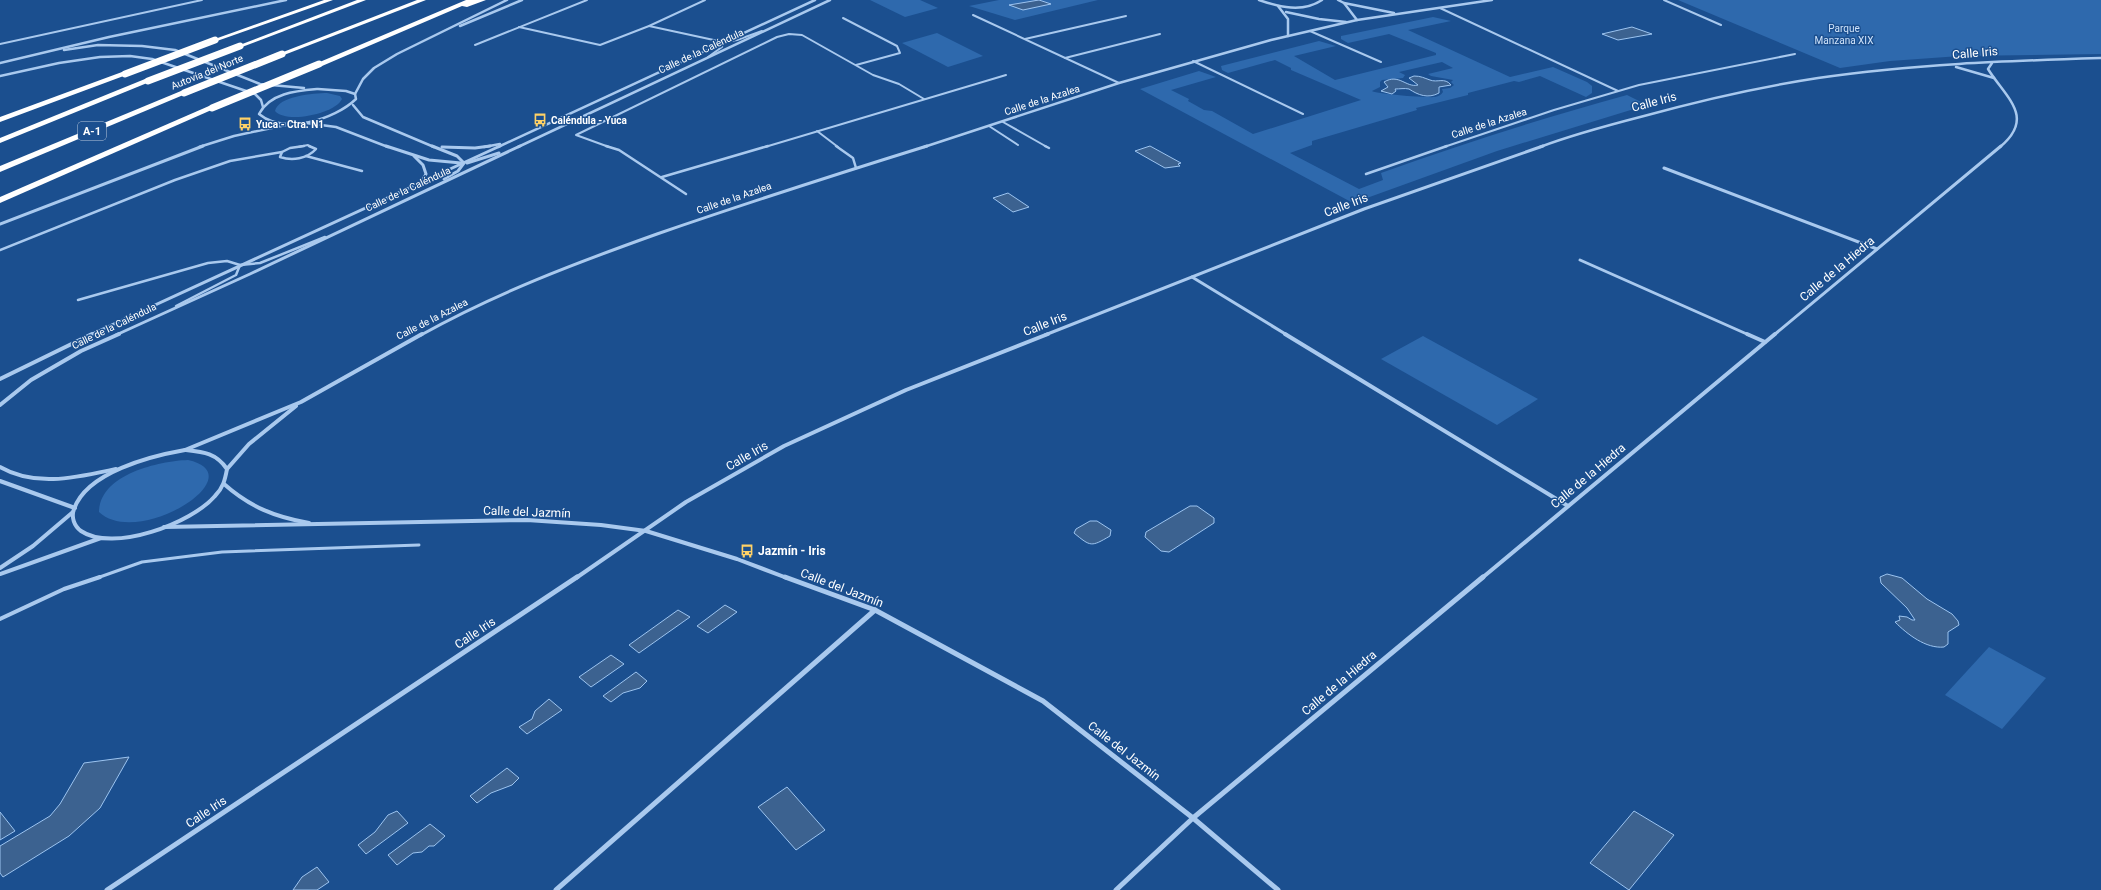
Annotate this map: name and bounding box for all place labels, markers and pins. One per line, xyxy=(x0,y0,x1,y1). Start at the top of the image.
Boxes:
bus stop icon: Caléndula - Yuca xyxy=(532,112,548,128)
place label: Caléndula - Yuca xyxy=(551,115,627,126)
bus stop icon: Yuca - Ctra. N1 xyxy=(237,116,253,132)
place label: Yuca - Ctra. N1 xyxy=(256,119,324,130)
bus stop icon: Jazmín - Iris xyxy=(739,543,755,559)
place label: Jazmín - Iris xyxy=(758,544,826,558)

